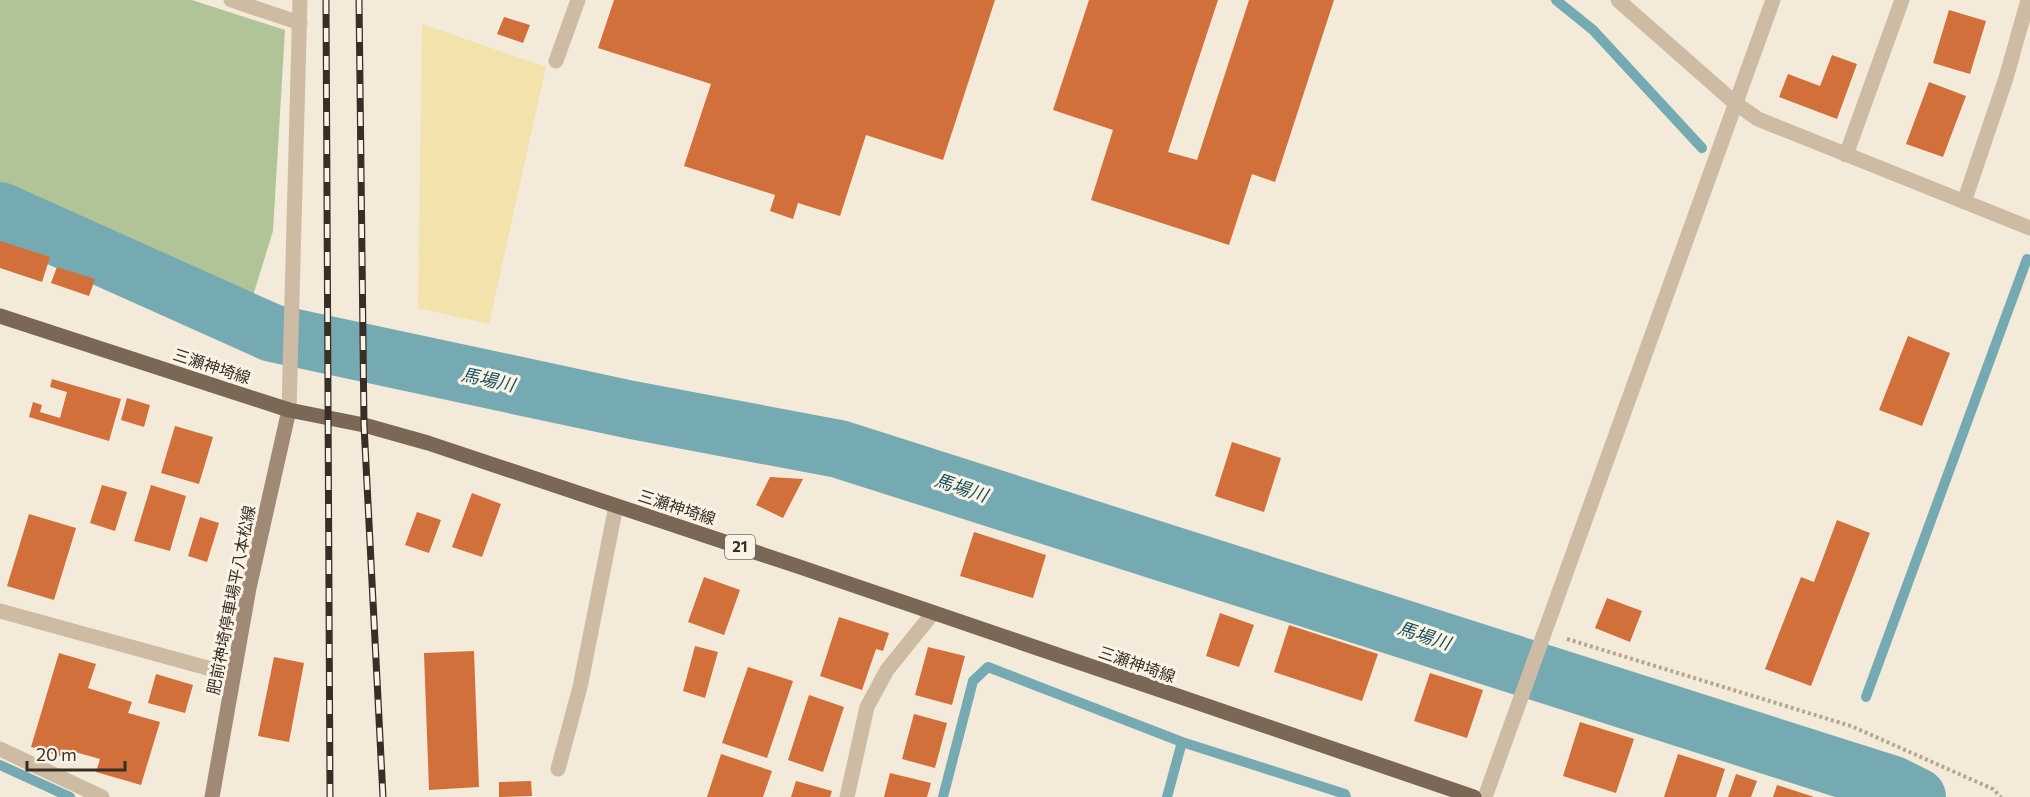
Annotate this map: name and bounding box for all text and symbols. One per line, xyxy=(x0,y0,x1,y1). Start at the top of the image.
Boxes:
street label: 三瀬神埼線 xyxy=(171,344,253,387)
water label: 馬場川 xyxy=(460,363,519,396)
water label: 馬場川 xyxy=(932,468,992,506)
street label: 三瀬神埼線 xyxy=(636,485,718,528)
street label: 肥前神埼停車場平八本松線 xyxy=(203,504,258,696)
road number: 21 xyxy=(725,535,755,559)
water label: 馬場川 xyxy=(1395,616,1455,654)
street label: 三瀬神埼線 xyxy=(1096,642,1178,686)
scale bar xyxy=(27,734,124,772)
text: 20 m xyxy=(36,743,77,765)

